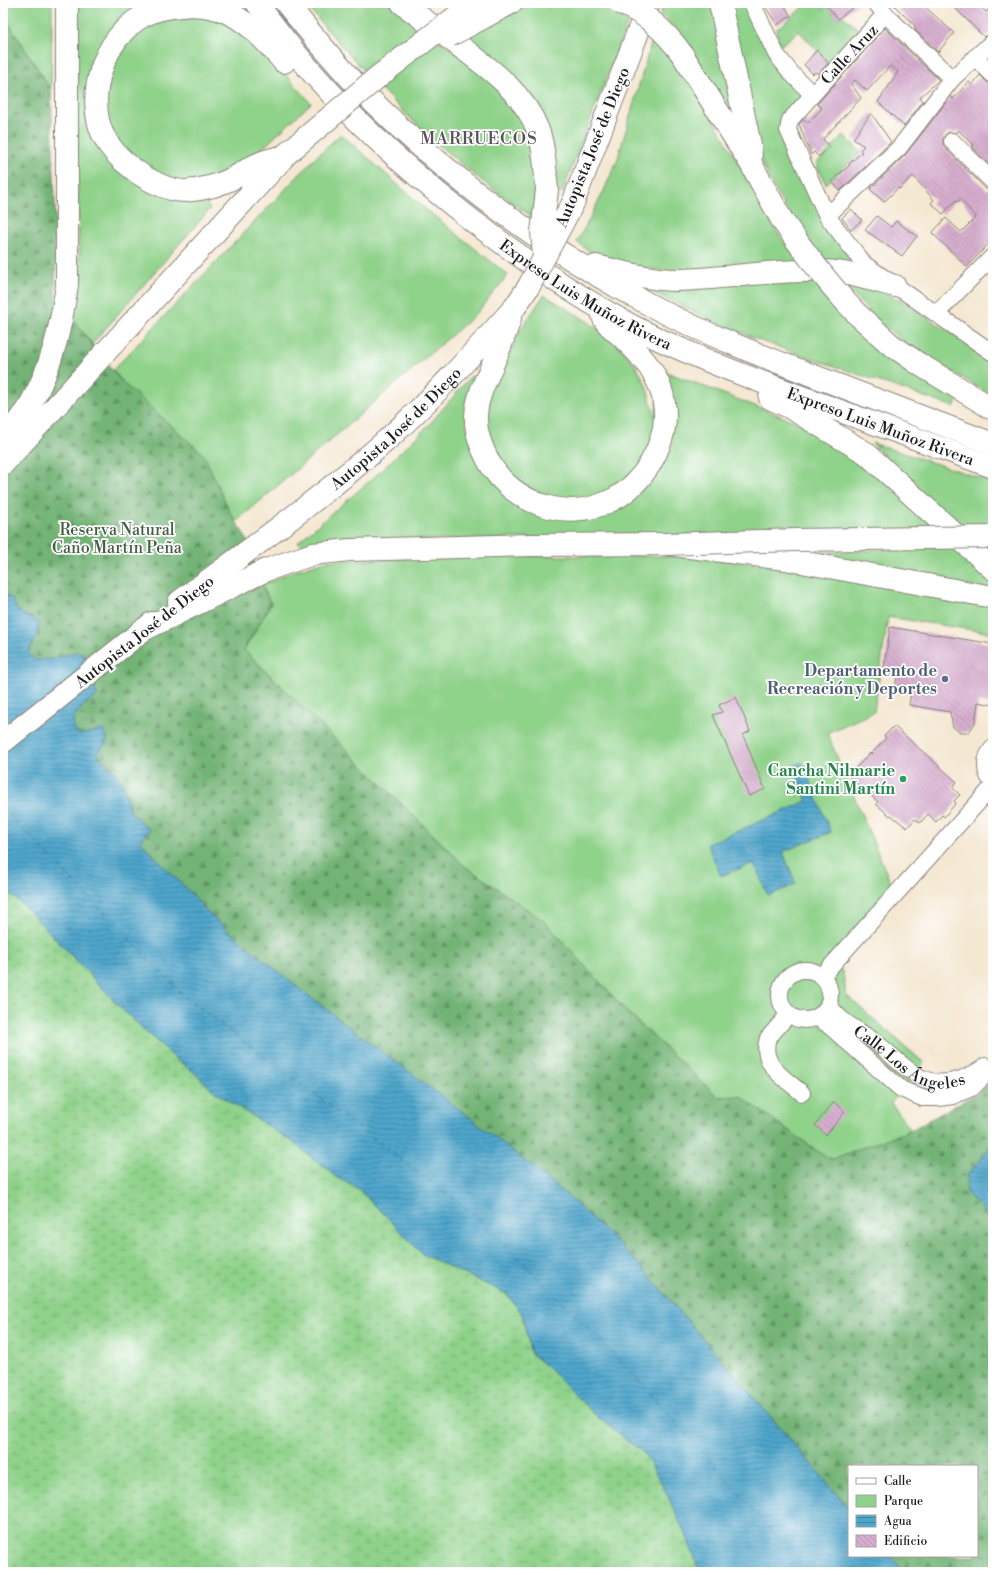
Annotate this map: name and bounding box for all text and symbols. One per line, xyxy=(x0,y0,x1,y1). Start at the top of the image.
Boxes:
street label: Calle Aruz xyxy=(817,20,883,89)
street label: Autopista José de Diego xyxy=(551,64,634,231)
district label: MARRUECOS xyxy=(420,128,538,150)
street label: Expreso Luis Muñoz Rivera xyxy=(495,235,675,355)
street label: Autopista José de Diego xyxy=(326,363,466,495)
street label: Expreso Luis Muñoz Rivera xyxy=(784,383,978,471)
park label: Reserva Natural Caño Martín Peña xyxy=(52,520,183,558)
street label: Autopista José de Diego xyxy=(70,571,218,693)
place label: Departamento de Recreación y Deportes xyxy=(767,661,937,699)
marker: Departamento de Recreación y Deportes xyxy=(940,674,950,684)
place label: Cancha Nilmarie Santini Martín xyxy=(768,761,895,799)
marker: Cancha Nilmarie Santini Martín xyxy=(898,774,908,784)
street label: Calle Los Ángeles xyxy=(850,1021,968,1094)
legend xyxy=(848,1465,978,1557)
text: Calle xyxy=(884,1474,911,1489)
text: Parque xyxy=(884,1494,923,1509)
text: Agua xyxy=(883,1514,913,1529)
text: Edificio xyxy=(884,1534,927,1549)

